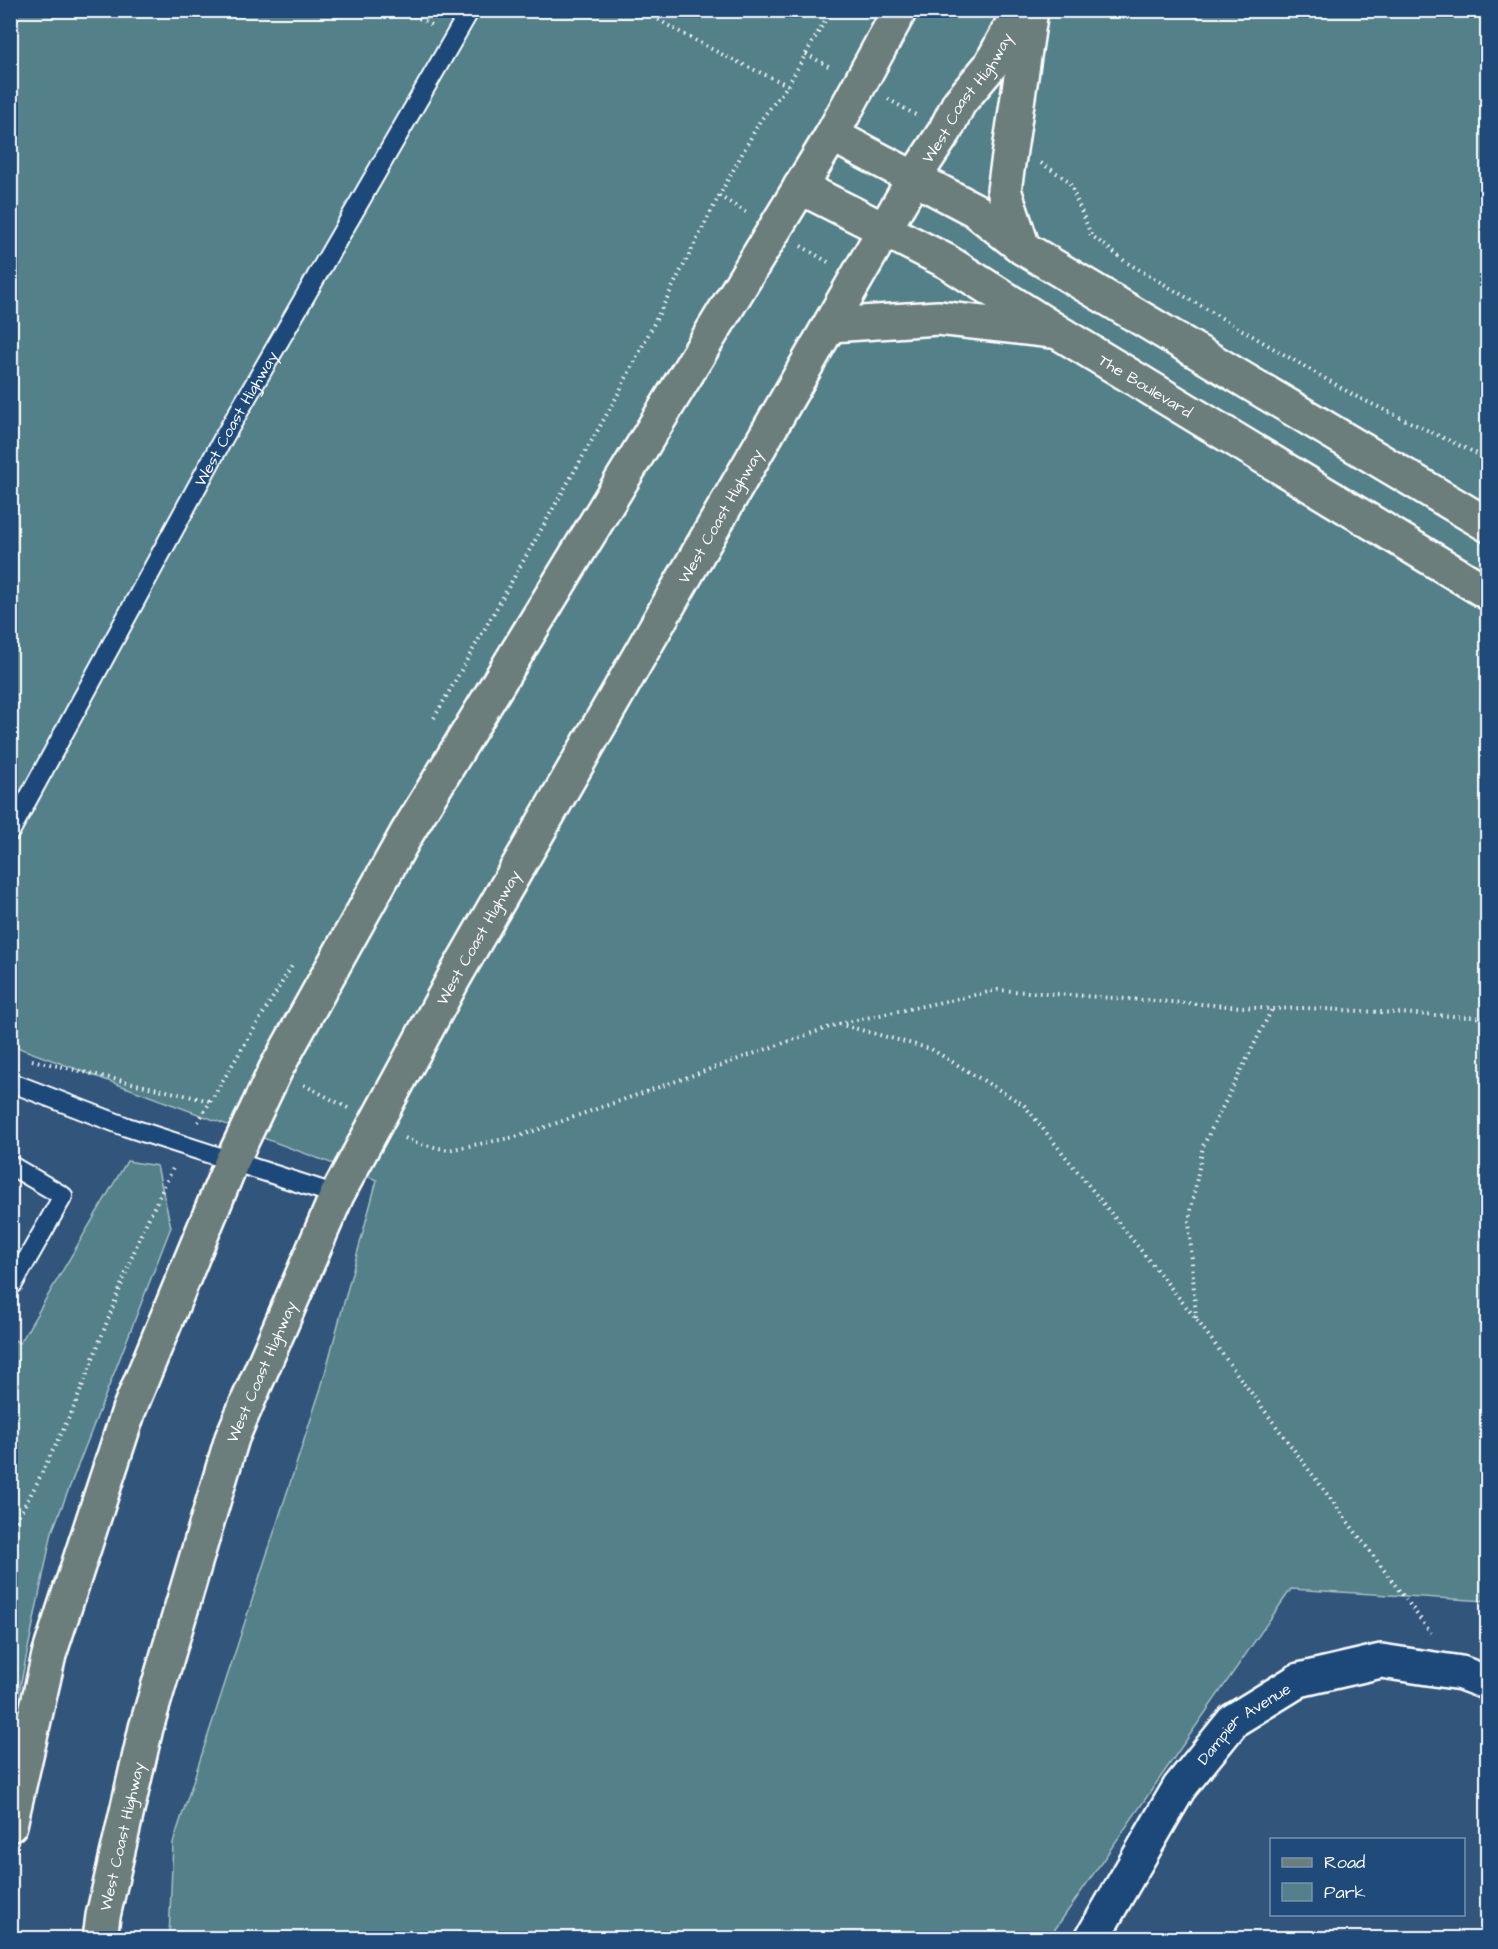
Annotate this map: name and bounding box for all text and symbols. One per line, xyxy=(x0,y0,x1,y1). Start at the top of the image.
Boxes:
street label: West Coast Highway xyxy=(917,29,1019,168)
street label: West Coast Highway xyxy=(189,347,284,490)
street label: The Boulevard xyxy=(1094,349,1196,423)
street label: West Coast Highway xyxy=(673,445,769,588)
street label: West Coast Highway xyxy=(432,866,527,1009)
street label: West Coast Highway xyxy=(221,1297,303,1446)
street label: Dampier Avenue xyxy=(1192,1678,1295,1769)
street label: West Coast Highway xyxy=(95,1760,151,1913)
legend xyxy=(1270,1838,1465,1916)
text: Road xyxy=(1324,1850,1365,1875)
text: Park xyxy=(1324,1880,1366,1905)

